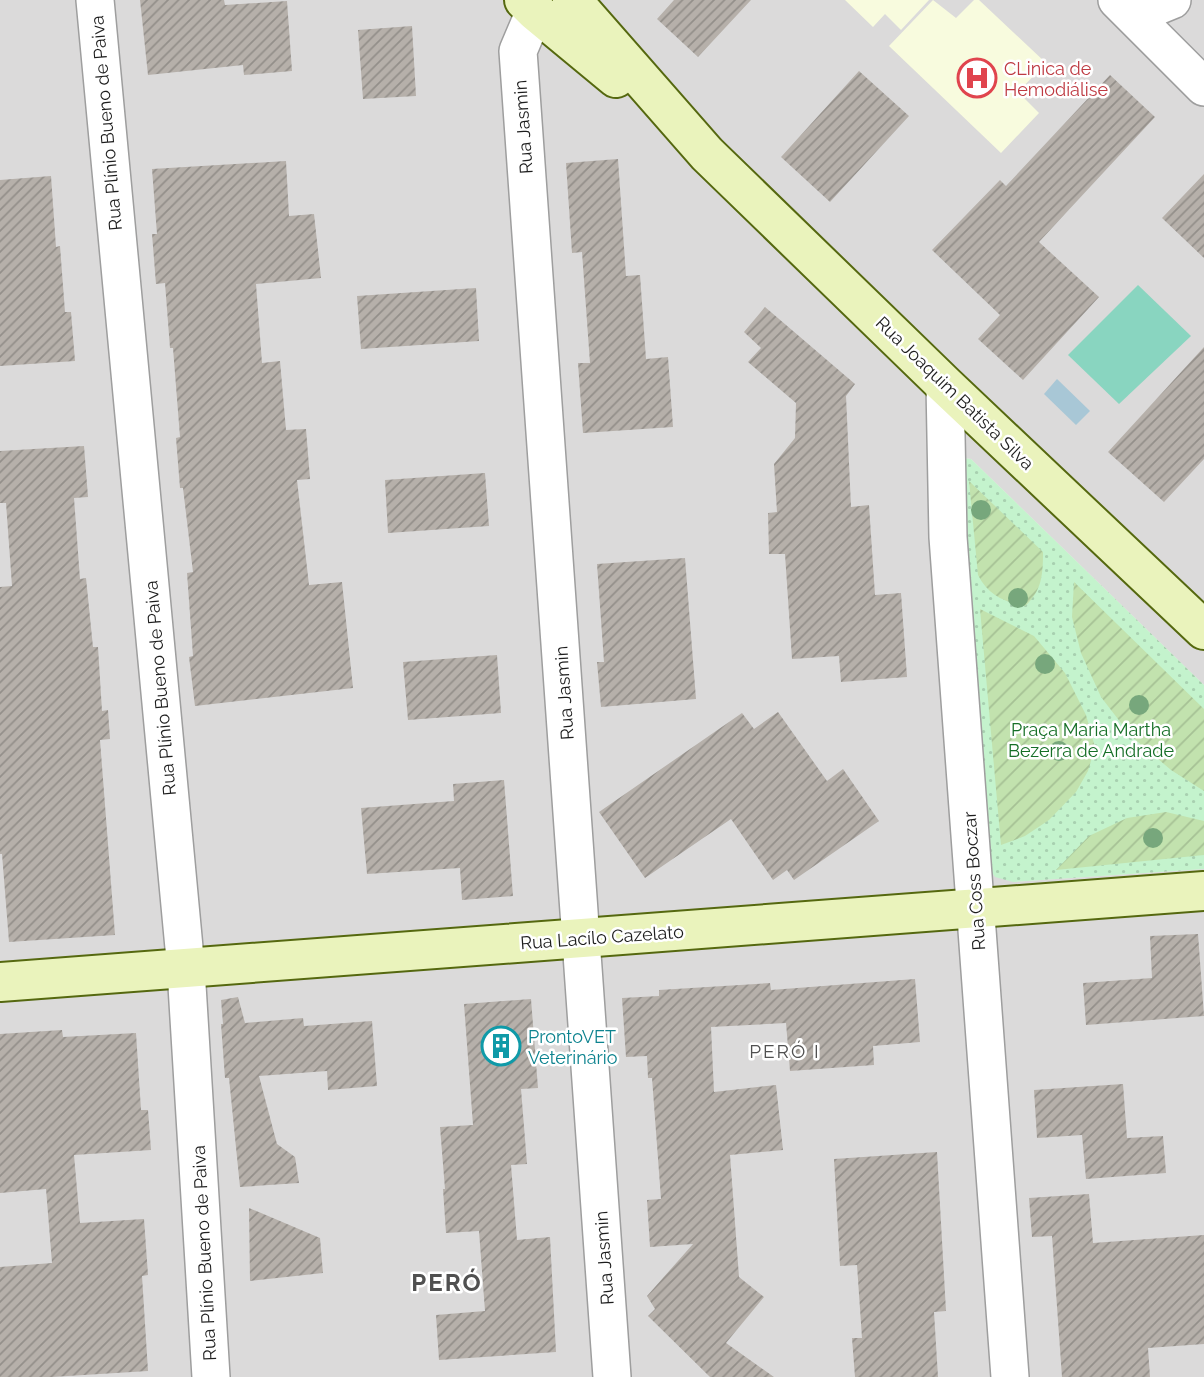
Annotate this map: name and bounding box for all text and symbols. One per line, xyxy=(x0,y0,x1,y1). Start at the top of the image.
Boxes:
street label: Rua Plínio Bueno de Paiva xyxy=(86,15,126,231)
hospital icon: CLinica de Hemodiálise xyxy=(956,57,998,99)
place label: CLinica de Hemodiálise xyxy=(1004,58,1108,100)
street label: Rua Jasmin xyxy=(509,79,537,175)
street label: Rua Joaquim Batista Silva xyxy=(872,312,1038,474)
street label: Rua Plínio Bueno de Paiva xyxy=(140,580,180,796)
street label: Rua Jasmin xyxy=(550,645,578,741)
park label: Praça Maria Martha Bezerra de Andrade xyxy=(1008,719,1175,761)
street label: Rua Coss Boczar xyxy=(959,810,989,951)
street label: Rua Lacílo Cazelato xyxy=(520,921,685,953)
building icon: ProntoVET Veterinário xyxy=(480,1025,522,1067)
place label: ProntoVET Veterinário xyxy=(528,1026,618,1068)
district label: PERÓ I xyxy=(749,1040,821,1062)
street label: Rua Plínio Bueno de Paiva xyxy=(188,1145,220,1361)
street label: Rua Jasmin xyxy=(590,1210,618,1306)
district label: PERÓ xyxy=(411,1268,483,1297)

